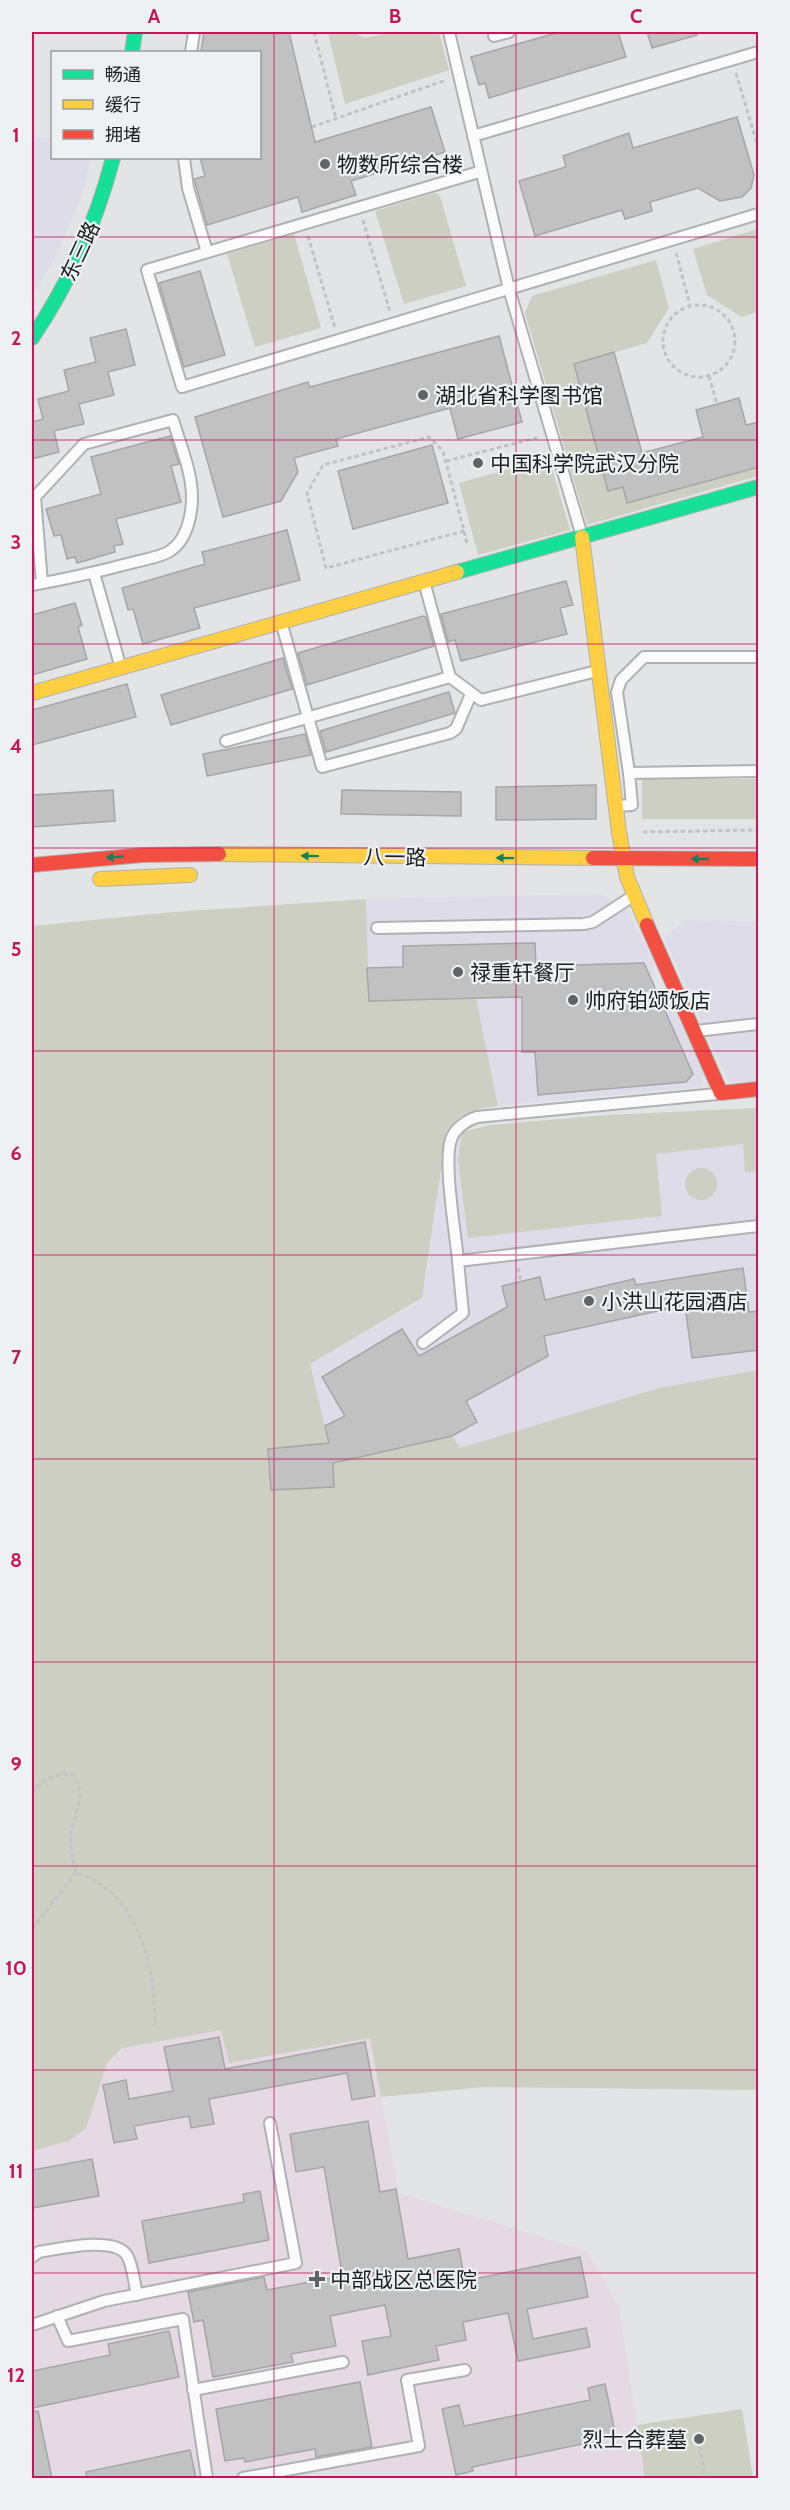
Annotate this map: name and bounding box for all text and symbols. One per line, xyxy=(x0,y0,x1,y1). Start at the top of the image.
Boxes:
text: A xyxy=(148,4,161,28)
text: B xyxy=(389,4,401,28)
text: C xyxy=(630,4,642,28)
legend xyxy=(51,51,261,159)
text: 畅通 xyxy=(105,64,141,86)
text: 缓行 xyxy=(105,94,141,116)
text: 1 xyxy=(12,123,20,147)
text: 拥堵 xyxy=(105,124,141,146)
place label: 物数所综合楼 xyxy=(337,152,463,177)
marker: 物数所综合楼 xyxy=(318,157,332,171)
street label: 东三路 xyxy=(55,217,105,285)
text: 2 xyxy=(11,326,21,350)
place label: 湖北省科学图书馆 xyxy=(435,383,603,408)
marker: 湖北省科学图书馆 xyxy=(416,388,430,402)
place label: 中国科学院武汉分院 xyxy=(490,451,679,476)
marker: 中国科学院武汉分院 xyxy=(471,456,485,470)
text: 3 xyxy=(11,530,21,554)
text: 4 xyxy=(10,734,22,758)
street label: 八一路 xyxy=(363,844,427,870)
one-way arrow xyxy=(301,851,320,861)
one-way arrow xyxy=(106,852,125,862)
one-way arrow xyxy=(496,853,515,863)
one-way arrow xyxy=(691,854,710,864)
text: 5 xyxy=(11,937,21,961)
place label: 禄重轩餐厅 xyxy=(470,960,575,985)
marker: 禄重轩餐厅 xyxy=(451,965,465,979)
place label: 帅府铂颂饭店 xyxy=(585,988,711,1013)
marker: 帅府铂颂饭店 xyxy=(566,993,580,1007)
text: 6 xyxy=(10,1141,22,1165)
place label: 小洪山花园酒店 xyxy=(601,1289,748,1314)
marker: 小洪山花园酒店 xyxy=(582,1294,596,1308)
text: 7 xyxy=(11,1345,22,1369)
text: 8 xyxy=(10,1548,22,1572)
text: 9 xyxy=(10,1752,22,1776)
text: 10 xyxy=(5,1956,27,1980)
text: 11 xyxy=(9,2159,23,2183)
place label: 中部战区总医院 xyxy=(330,2267,477,2292)
marker: 中部战区总医院 xyxy=(308,2270,326,2288)
text: 12 xyxy=(7,2363,25,2387)
place label: 烈士合葬墓 xyxy=(582,2427,687,2452)
marker: 烈士合葬墓 xyxy=(692,2432,706,2446)

